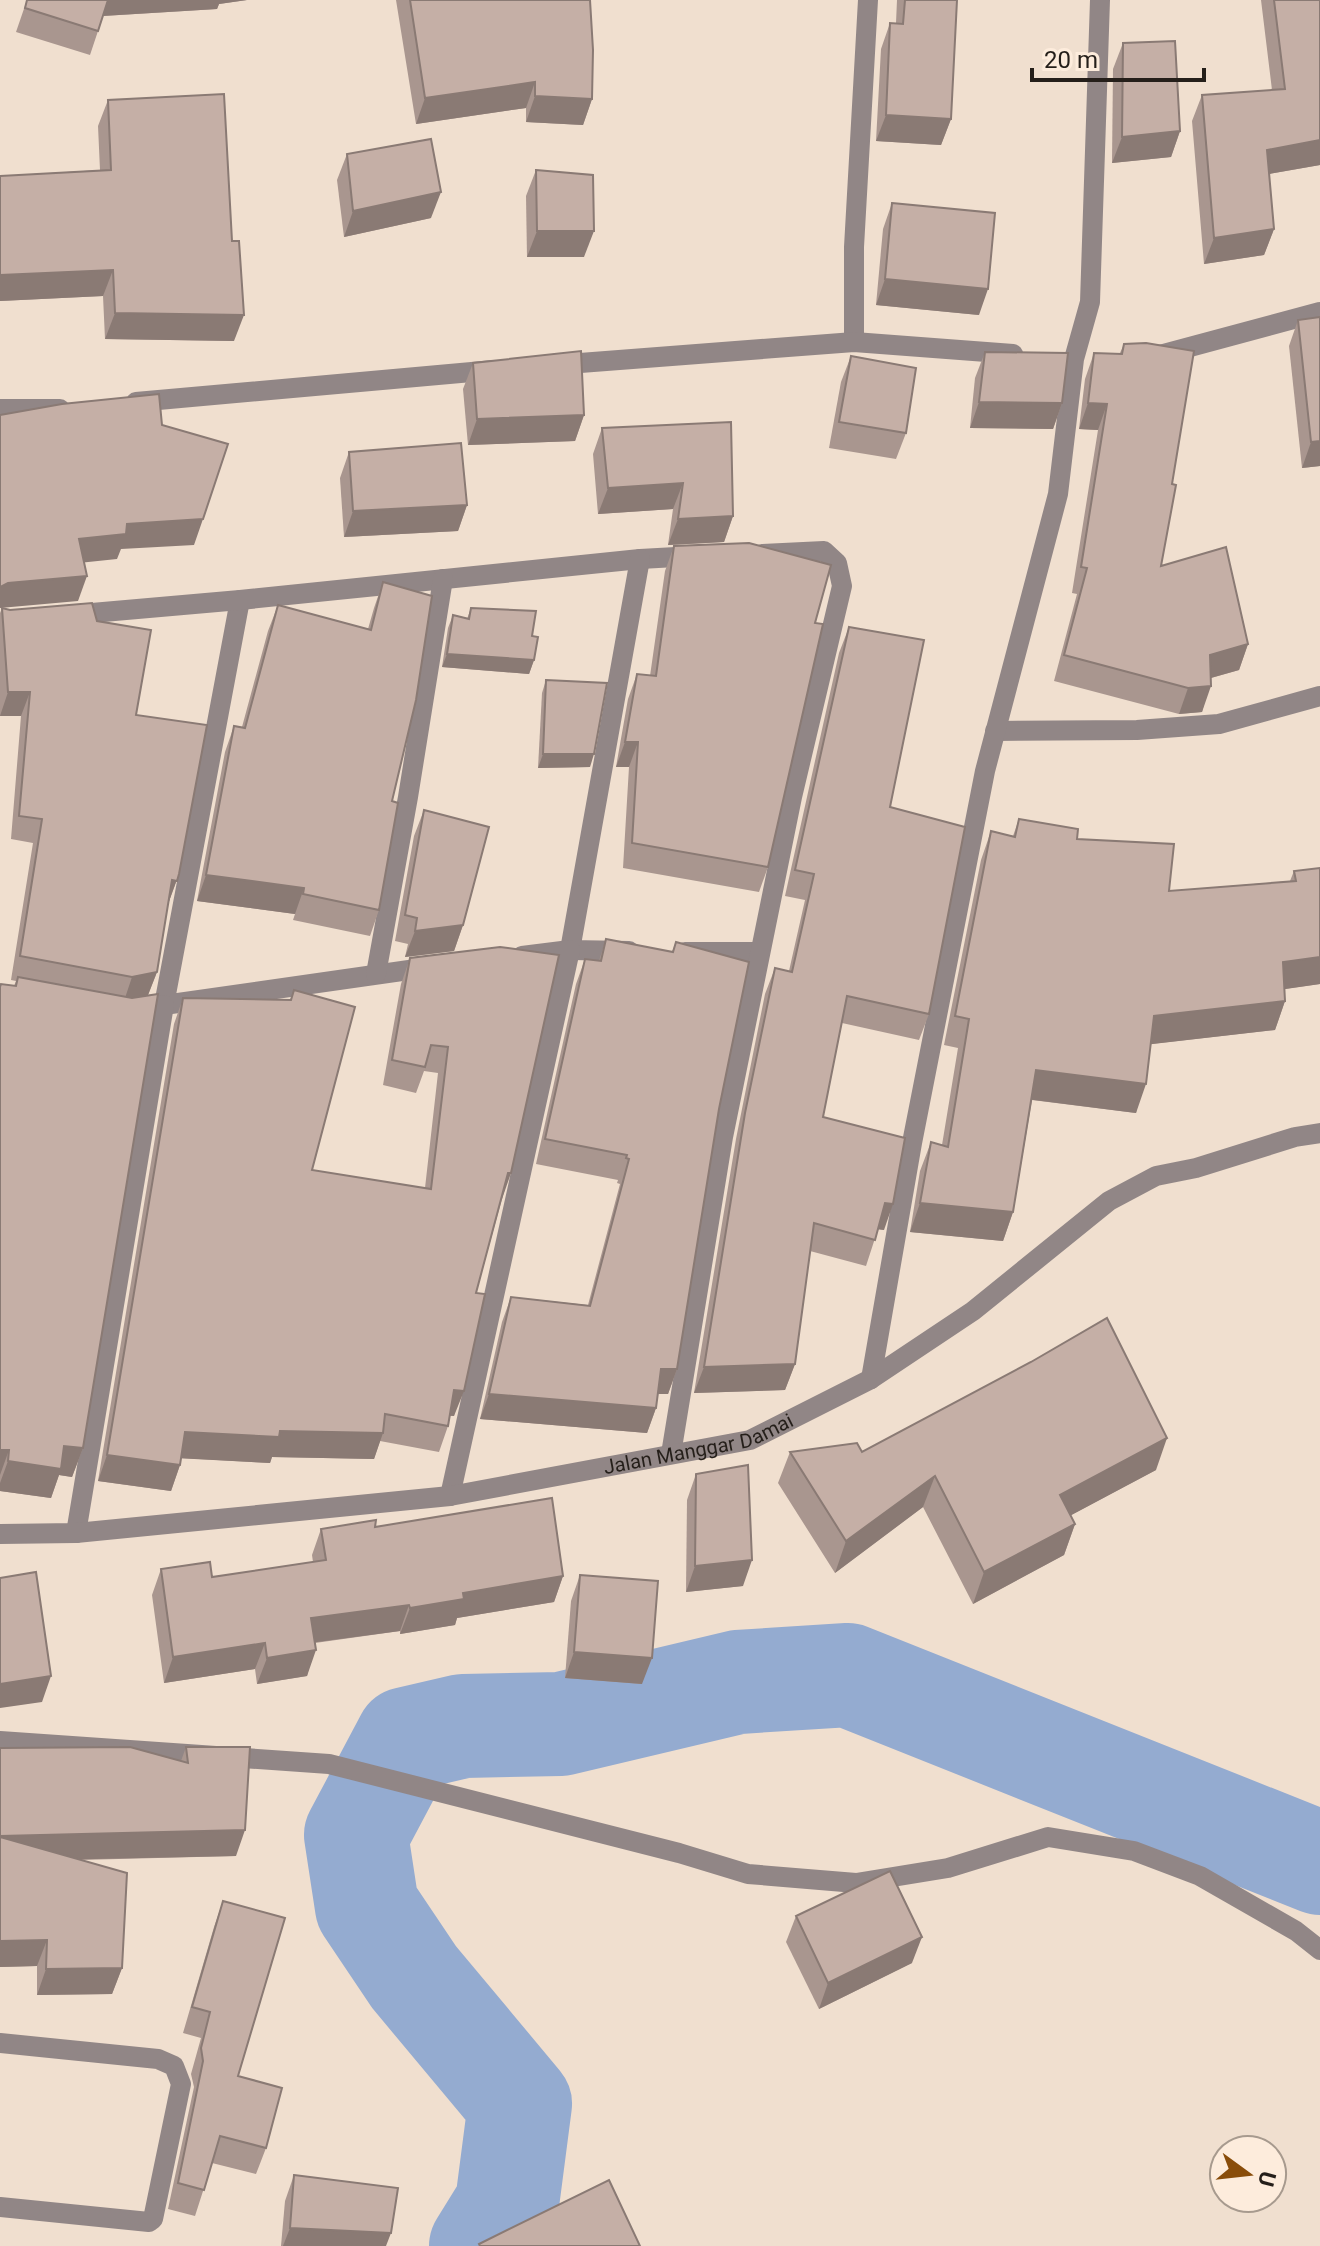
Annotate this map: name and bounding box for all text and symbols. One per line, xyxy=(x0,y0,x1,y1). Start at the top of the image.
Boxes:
scale bar xyxy=(1032,32,1204,82)
text: 20 m xyxy=(1044,46,1098,74)
street label: Jalan Manggar Damai xyxy=(602,1408,797,1479)
north arrow xyxy=(1208,2134,1288,2214)
text: U xyxy=(1253,2169,1281,2189)

